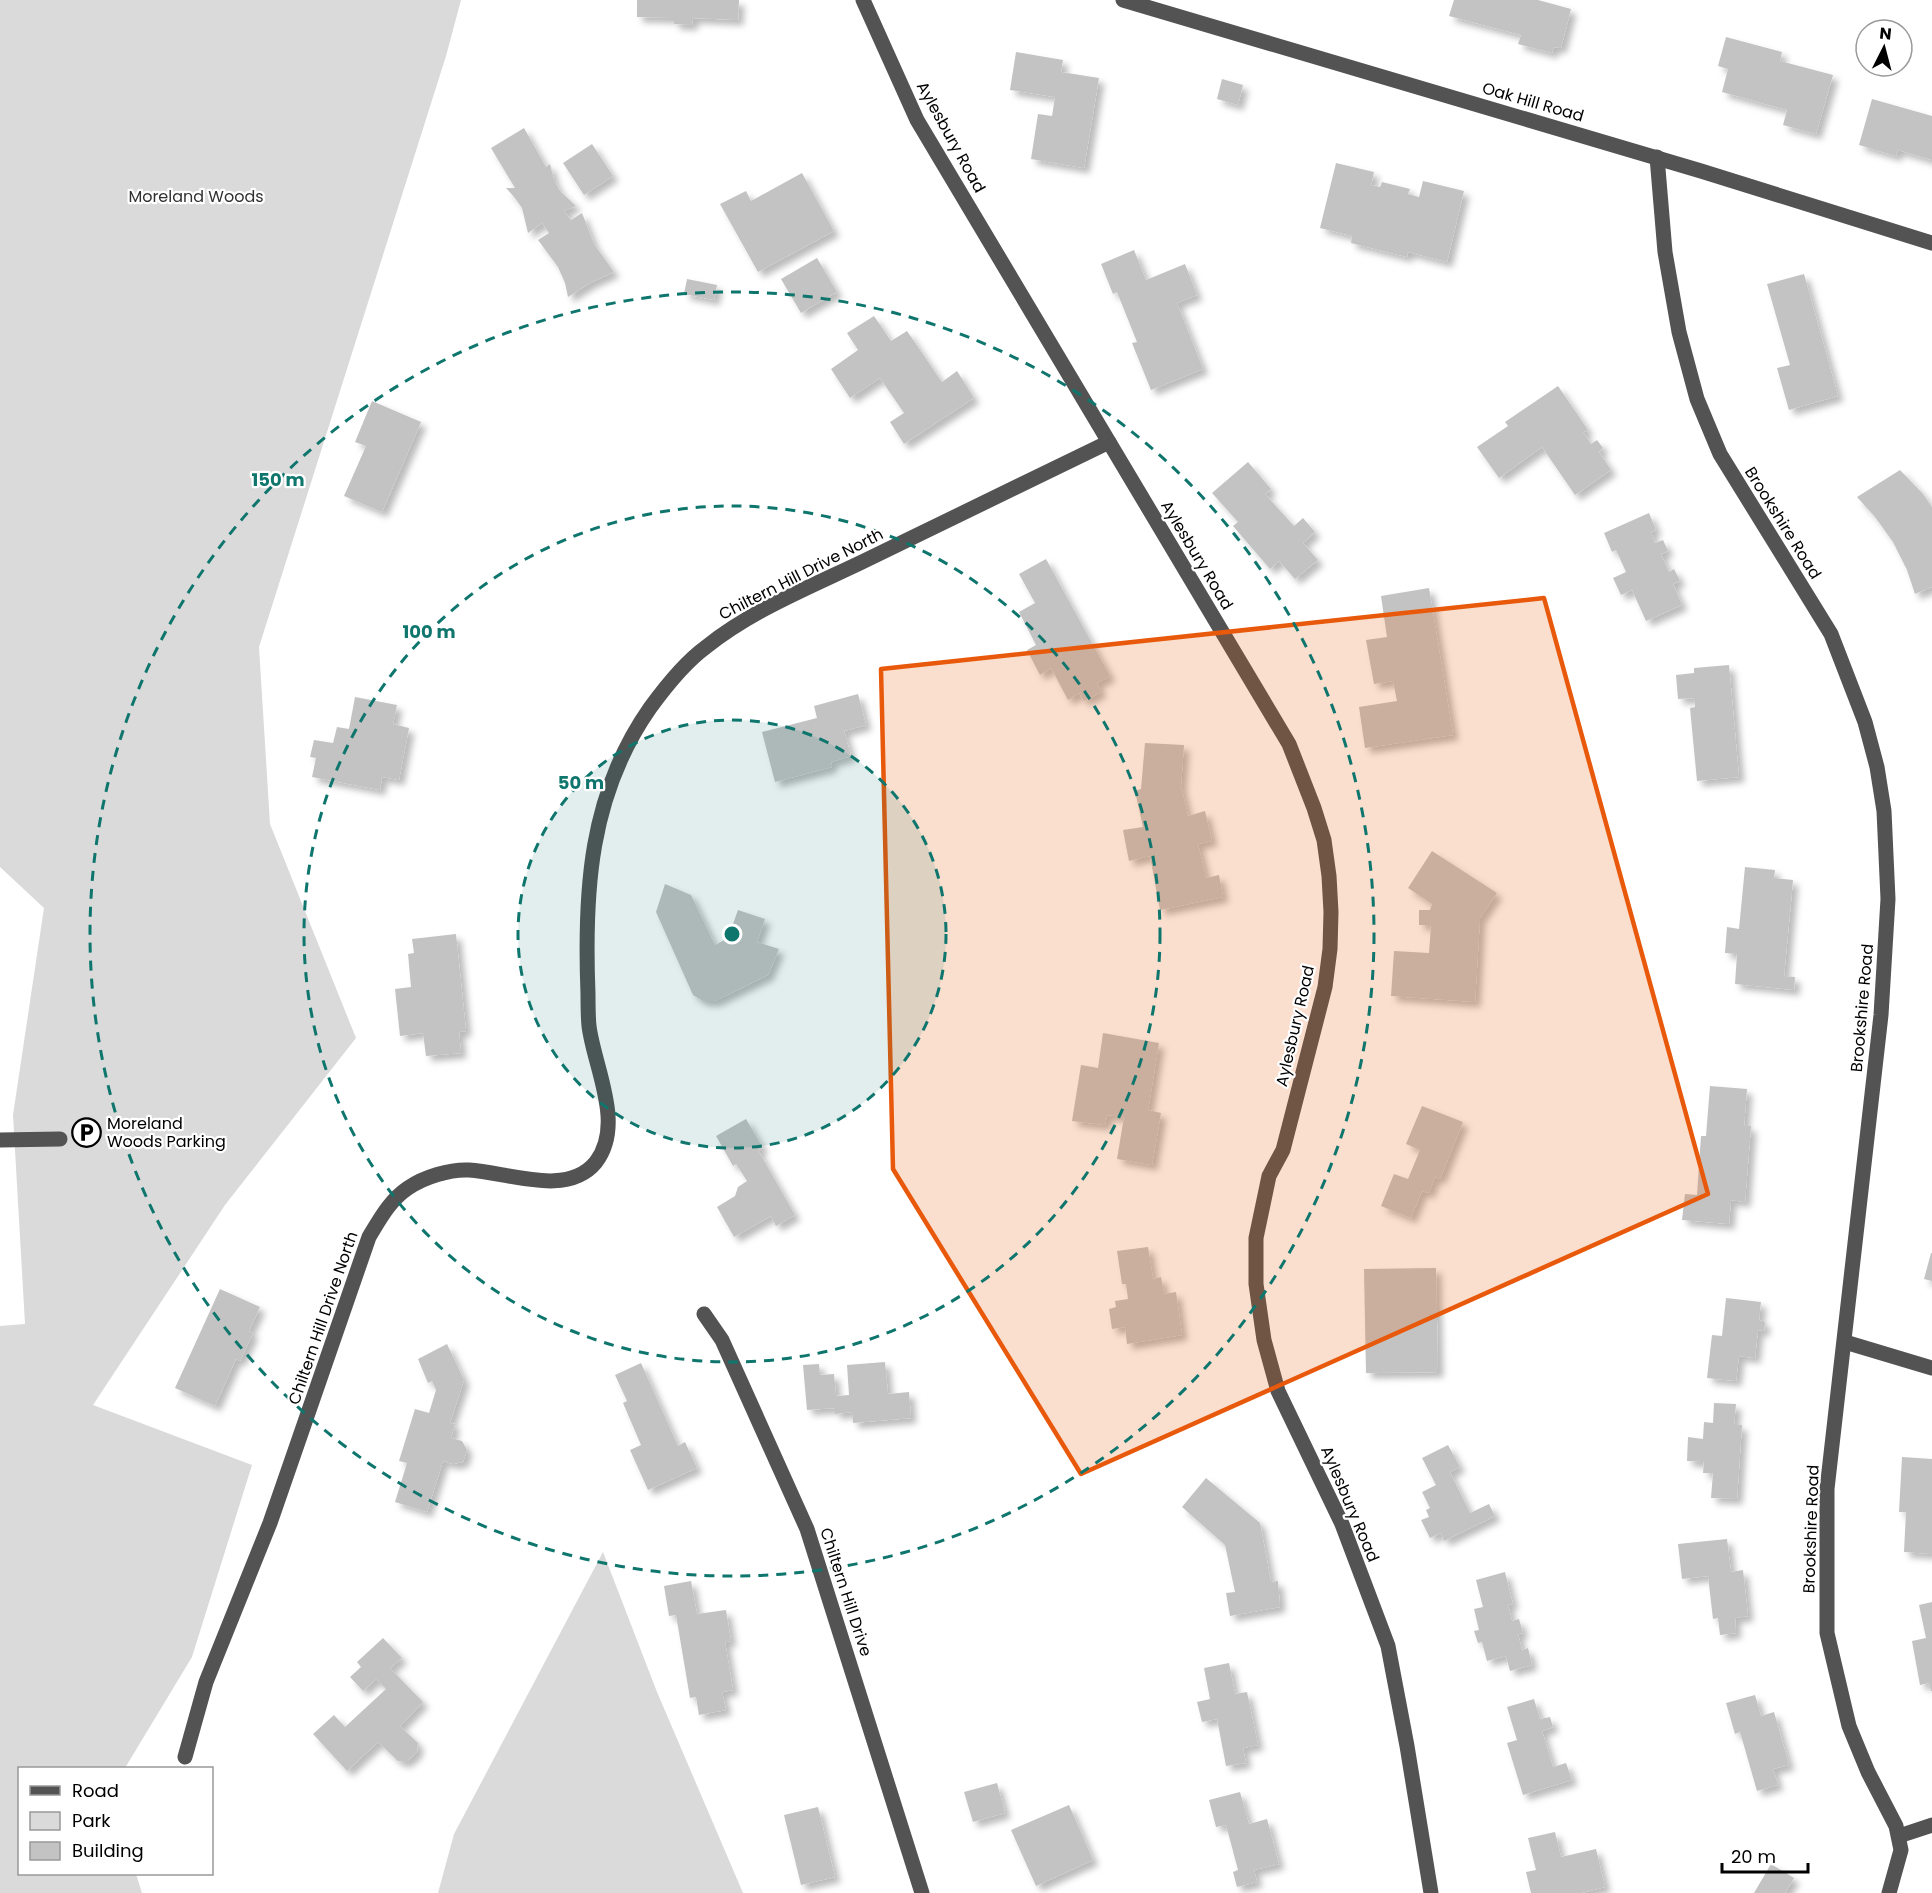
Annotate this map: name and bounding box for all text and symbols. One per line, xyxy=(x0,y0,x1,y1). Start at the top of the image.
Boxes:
north arrow xyxy=(1854,18,1914,78)
text: N xyxy=(1878,22,1893,46)
street label: Aylesbury Road xyxy=(911,77,991,197)
street label: Oak Hill Road xyxy=(1480,77,1586,127)
park label: Moreland Woods xyxy=(128,185,264,208)
street label: Brookshire Road xyxy=(1739,462,1827,584)
text: 150 m xyxy=(251,467,305,492)
street label: Aylesbury Road xyxy=(1155,496,1239,614)
street label: Chiltern Hill Drive North xyxy=(715,522,887,626)
text: 100 m xyxy=(402,619,456,644)
text: 50 m xyxy=(558,770,604,795)
centre of rings xyxy=(722,924,742,944)
street label: Brookshire Road xyxy=(1845,943,1879,1073)
street label: Aylesbury Road xyxy=(1270,963,1320,1089)
place label: Moreland Woods Parking xyxy=(107,1112,226,1153)
parking icon: Moreland Woods Parking xyxy=(70,1116,102,1148)
street label: Chiltern Hill Drive North xyxy=(283,1228,363,1408)
street label: Aylesbury Road xyxy=(1315,1442,1385,1566)
street label: Brookshire Road xyxy=(1797,1464,1825,1594)
street label: Chiltern Hill Drive xyxy=(814,1525,878,1659)
legend xyxy=(18,1767,213,1875)
text: Road xyxy=(72,1778,119,1803)
text: Park xyxy=(72,1808,111,1833)
scale bar xyxy=(1722,1836,1808,1874)
text: Building xyxy=(72,1838,144,1863)
text: 20 m xyxy=(1731,1844,1776,1869)

